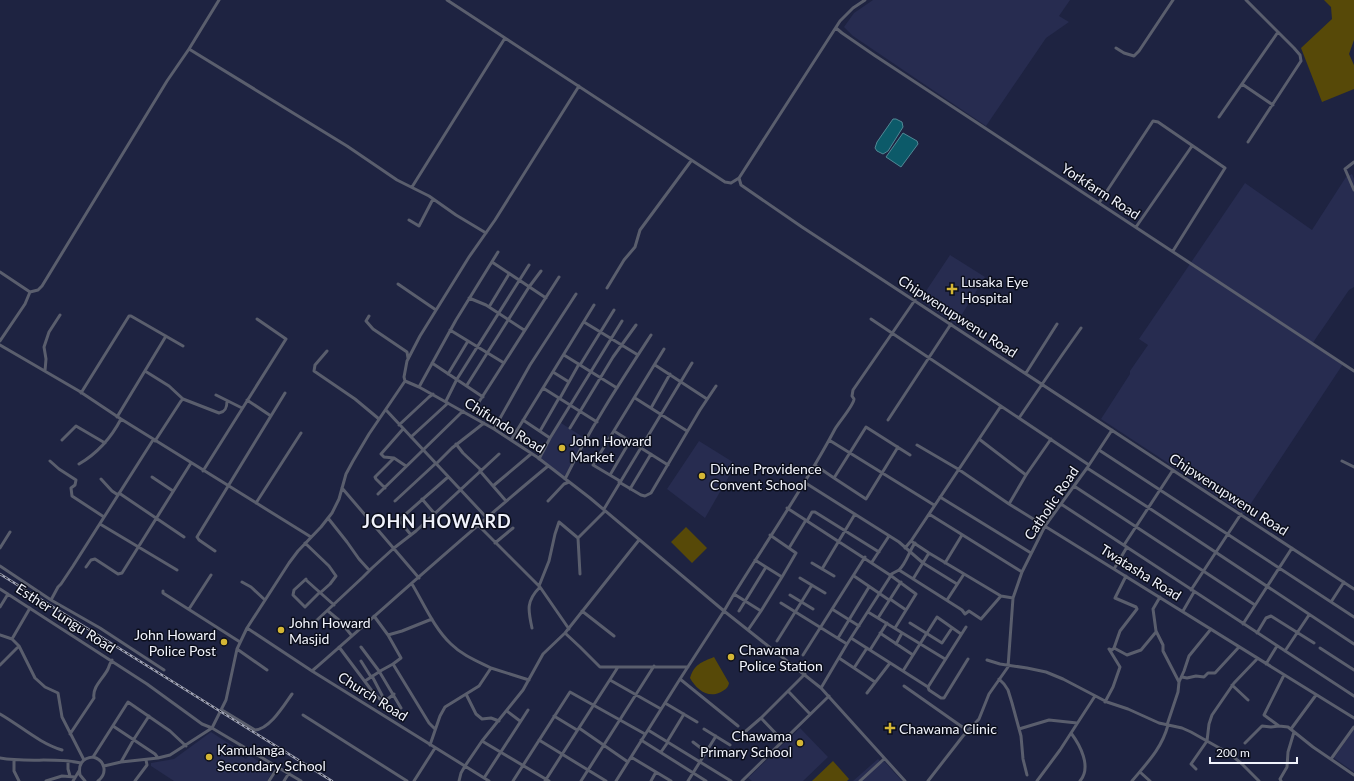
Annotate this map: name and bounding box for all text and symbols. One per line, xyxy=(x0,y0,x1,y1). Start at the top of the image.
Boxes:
street label: Yorkfarm Road xyxy=(1058,159,1144,223)
street label: Chipwenupwenu Road xyxy=(895,271,1021,361)
place label: Lusaka Eye Hospital xyxy=(961,273,1028,306)
marker: Lusaka Eye Hospital xyxy=(946,283,958,295)
street label: Chifundo Road xyxy=(462,394,548,456)
place label: John Howard Market xyxy=(570,432,652,465)
marker: John Howard Market xyxy=(557,443,567,453)
street label: Chipwenupwenu Road xyxy=(1166,449,1292,539)
place label: Divine Providence Convent School xyxy=(710,460,822,493)
street label: Catholic Road xyxy=(1020,463,1082,543)
marker: Divine Providence Convent School xyxy=(697,471,707,481)
district label: JOHN HOWARD xyxy=(362,510,512,532)
street label: Twatasha Road xyxy=(1097,540,1185,604)
street label: Esther Lungu Road xyxy=(13,580,119,656)
place label: John Howard Masjid xyxy=(289,614,371,647)
marker: John Howard Masjid xyxy=(276,625,286,635)
place label: John Howard Police Post xyxy=(134,626,216,659)
marker: John Howard Police Post xyxy=(219,637,229,647)
place label: Chawama Police Station xyxy=(739,641,823,674)
marker: Chawama Police Station xyxy=(726,652,736,662)
street label: Church Road xyxy=(335,668,411,724)
place label: Chawama Clinic xyxy=(899,720,997,737)
marker: Chawama Clinic xyxy=(884,722,896,734)
place label: Chawama Primary School xyxy=(700,727,792,760)
marker: Chawama Primary School xyxy=(795,738,805,748)
scale bar xyxy=(1210,739,1297,765)
place label: Kamulanga Secondary School xyxy=(217,741,326,774)
text: 200 m xyxy=(1216,745,1250,760)
marker: Kamulanga Secondary School xyxy=(204,752,214,762)

